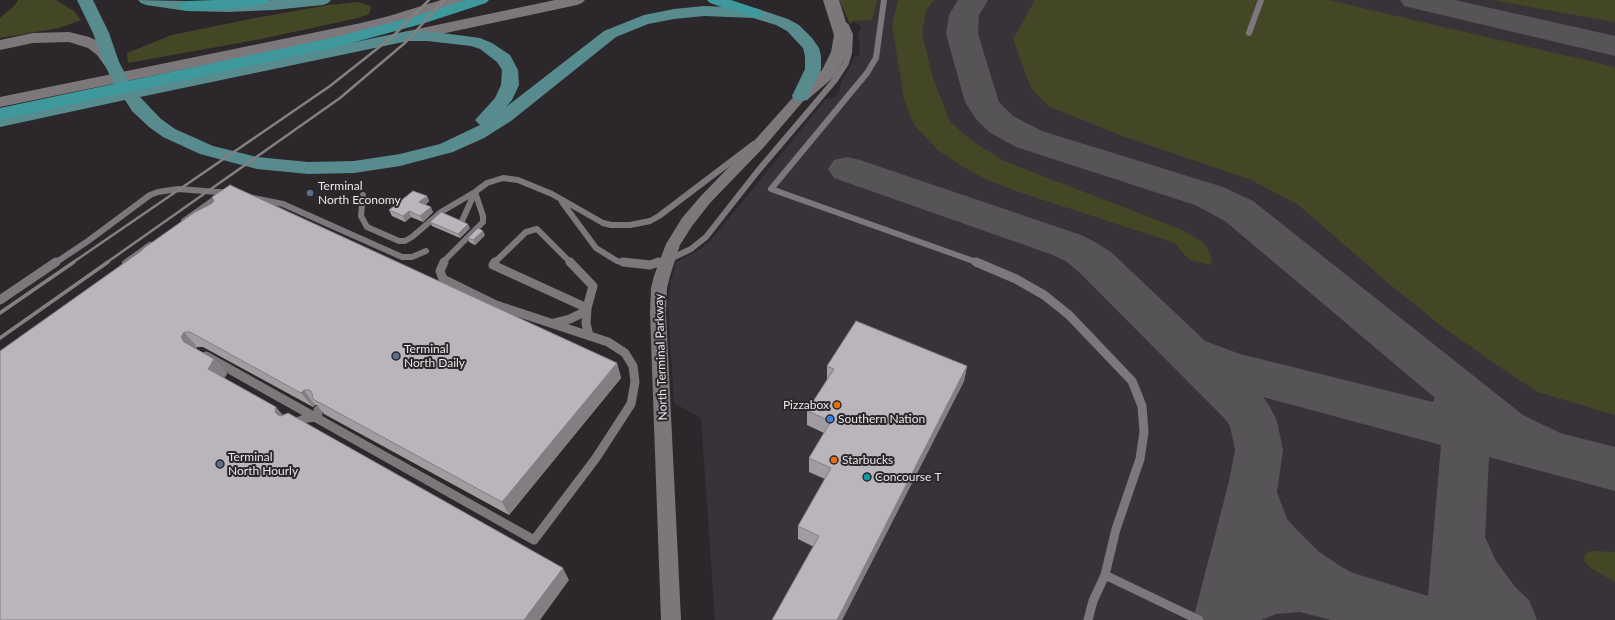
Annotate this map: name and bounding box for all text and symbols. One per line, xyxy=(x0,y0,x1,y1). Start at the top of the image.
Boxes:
place label: Terminal North Economy xyxy=(318,179,401,207)
marker: Terminal North Economy xyxy=(305,188,315,198)
street label: North Terminal Parkway xyxy=(652,293,670,421)
place label: Terminal North Daily xyxy=(404,342,465,370)
marker: Terminal North Daily xyxy=(391,351,401,361)
place label: Pizzabox xyxy=(783,398,829,412)
marker: Pizzabox xyxy=(832,400,842,410)
place label: Southern Nation xyxy=(838,412,925,426)
marker: Southern Nation xyxy=(825,414,835,424)
place label: Terminal North Hourly xyxy=(228,450,298,478)
place label: Starbucks xyxy=(842,453,893,467)
marker: Starbucks xyxy=(829,455,839,465)
marker: Terminal North Hourly xyxy=(215,459,225,469)
place label: Concourse T xyxy=(875,470,942,484)
marker: Concourse T xyxy=(862,472,872,482)

